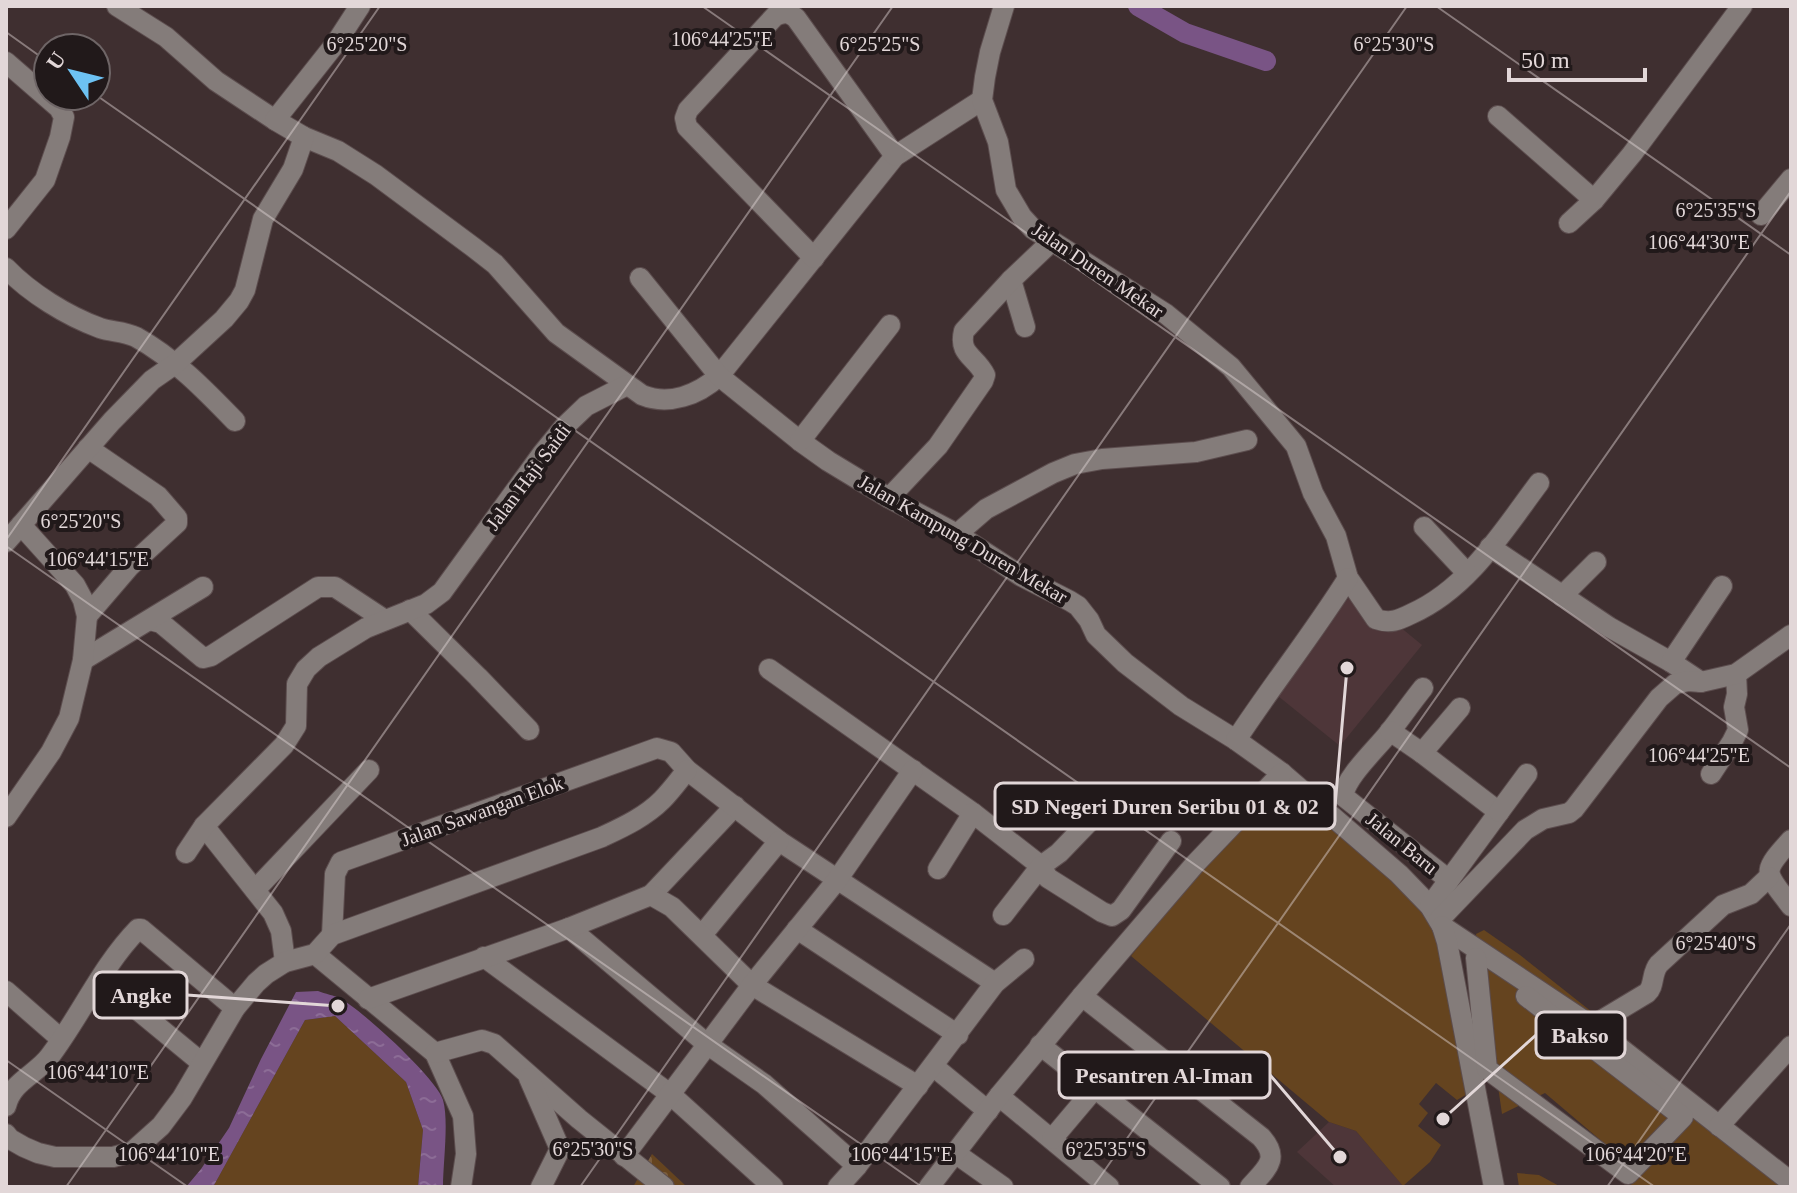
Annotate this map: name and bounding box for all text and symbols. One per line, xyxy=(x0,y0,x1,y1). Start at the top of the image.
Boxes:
text: 106°44'25"E xyxy=(671,28,773,50)
north arrow xyxy=(32,32,112,112)
scale bar xyxy=(1509,32,1645,82)
text: 6°25'20"S xyxy=(327,33,407,55)
text: 6°25'25"S xyxy=(840,33,920,55)
text: 6°25'30"S xyxy=(1354,33,1434,55)
text: U xyxy=(41,47,71,74)
text: 50 m xyxy=(1521,47,1570,73)
text: 6°25'35"S xyxy=(1676,199,1756,221)
street label: Jalan Duren Mekar xyxy=(1028,218,1168,322)
text: 106°44'30"E xyxy=(1648,231,1750,253)
street label: Jalan Haji Saidi xyxy=(481,419,576,535)
street label: Jalan Kampung Duren Mekar xyxy=(854,470,1071,609)
text: 6°25'20"S xyxy=(41,510,121,532)
text: 106°44'15"E xyxy=(47,548,149,570)
text: 106°44'25"E xyxy=(1648,744,1750,766)
street label: Jalan Sawangan Elok xyxy=(398,771,566,852)
callout: SD Negeri Duren Seribu 01 & 02 xyxy=(995,783,1335,829)
text: SD Negeri Duren Seribu 01 & 02 xyxy=(1011,794,1319,819)
street label: Jalan Baru xyxy=(1362,808,1442,878)
text: 6°25'40"S xyxy=(1676,932,1756,954)
callout: Angke xyxy=(94,972,187,1018)
text: Angke xyxy=(110,983,172,1008)
callout: Bakso xyxy=(1536,1012,1625,1058)
text: Bakso xyxy=(1551,1023,1609,1048)
callout: Pesantren Al-Iman xyxy=(1059,1052,1270,1098)
text: 106°44'10"E xyxy=(47,1061,149,1083)
text: Pesantren Al-Iman xyxy=(1075,1063,1253,1088)
text: 6°25'30"S xyxy=(553,1138,633,1160)
text: 6°25'35"S xyxy=(1066,1138,1146,1160)
text: 106°44'10"E xyxy=(118,1143,220,1165)
text: 106°44'15"E xyxy=(851,1143,953,1165)
text: 106°44'20"E xyxy=(1585,1143,1687,1165)

